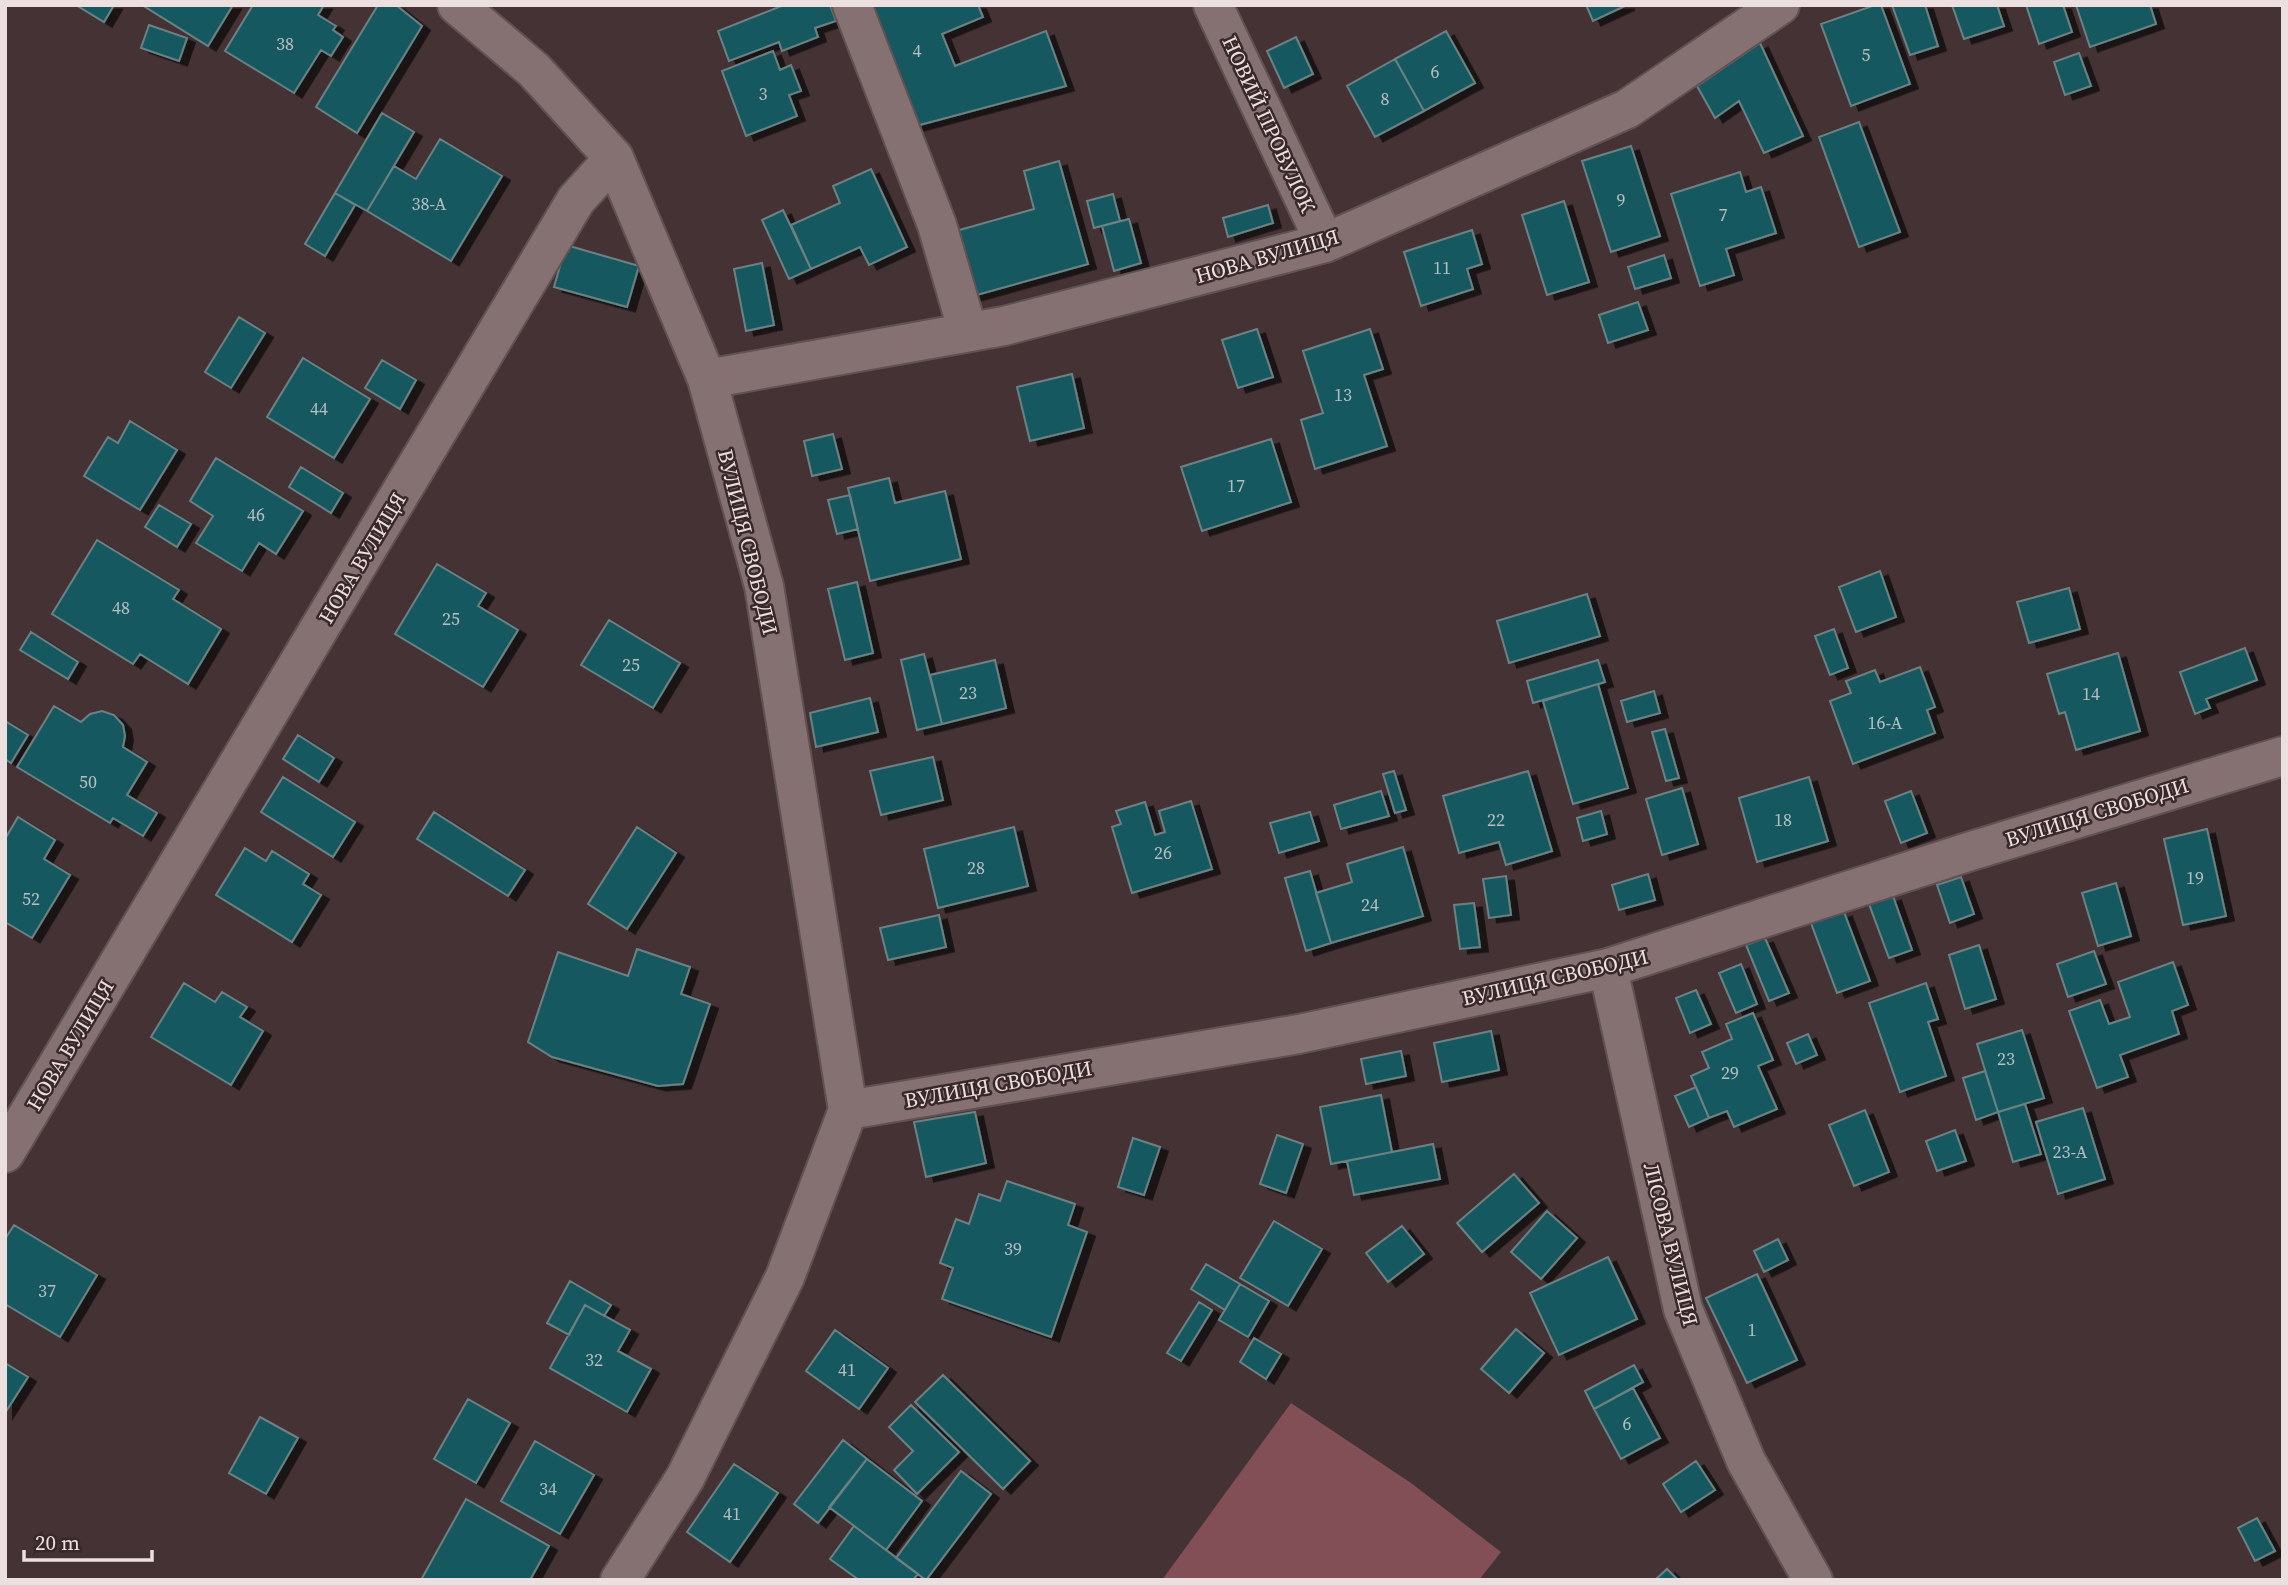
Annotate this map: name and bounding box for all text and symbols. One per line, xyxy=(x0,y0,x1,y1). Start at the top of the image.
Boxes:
house number: 38 xyxy=(276,31,294,56)
street label: НОВИЙ ПРОВУЛОК xyxy=(1215,31,1323,217)
house number: 4 xyxy=(913,38,922,63)
house number: 5 xyxy=(1862,42,1871,67)
house number: 6 xyxy=(1431,59,1440,84)
house number: 3 xyxy=(759,81,768,106)
house number: 8 xyxy=(1381,86,1390,111)
house number: 9 xyxy=(1617,187,1626,212)
house number: 38-А xyxy=(411,191,447,216)
house number: 7 xyxy=(1719,202,1728,227)
street label: НОВА ВУЛИЦЯ xyxy=(1192,222,1342,290)
house number: 11 xyxy=(1433,255,1451,280)
house number: 13 xyxy=(1334,382,1352,407)
house number: 44 xyxy=(310,396,328,421)
street label: ВУЛИЦЯ СВОБОДИ xyxy=(711,446,785,638)
house number: 17 xyxy=(1227,473,1245,498)
street label: НОВА ВУЛИЦЯ xyxy=(311,487,413,629)
house number: 46 xyxy=(247,502,265,527)
house number: 48 xyxy=(112,595,130,620)
house number: 25 xyxy=(442,606,460,631)
house number: 25 xyxy=(622,652,640,677)
house number: 23 xyxy=(959,680,977,705)
house number: 14 xyxy=(2082,681,2100,706)
house number: 16-А xyxy=(1867,710,1903,735)
house number: 50 xyxy=(79,769,97,794)
street label: ВУЛИЦЯ СВОБОДИ xyxy=(2002,770,2192,854)
house number: 22 xyxy=(1487,807,1505,832)
house number: 18 xyxy=(1774,807,1792,832)
house number: 26 xyxy=(1154,840,1172,865)
house number: 28 xyxy=(967,855,985,880)
house number: 19 xyxy=(2186,865,2204,890)
house number: 52 xyxy=(22,886,40,911)
house number: 24 xyxy=(1361,892,1379,917)
street label: ВУЛИЦЯ СВОБОДИ xyxy=(1459,941,1651,1013)
street label: НОВА ВУЛИЦЯ xyxy=(19,974,121,1116)
house number: 23 xyxy=(1997,1046,2015,1071)
street label: ВУЛИЦЯ СВОБОДИ xyxy=(902,1053,1094,1115)
house number: 29 xyxy=(1721,1060,1739,1085)
house number: 23-А xyxy=(2052,1139,2088,1164)
street label: ЛІСОВА ВУЛИЦЯ xyxy=(1637,1159,1705,1329)
house number: 39 xyxy=(1004,1236,1022,1261)
house number: 37 xyxy=(38,1278,56,1303)
house number: 1 xyxy=(1748,1317,1757,1342)
house number: 32 xyxy=(585,1347,603,1372)
house number: 41 xyxy=(838,1357,856,1382)
house number: 6 xyxy=(1623,1411,1632,1436)
house number: 34 xyxy=(539,1476,557,1501)
house number: 41 xyxy=(723,1501,741,1526)
scale bar xyxy=(24,1518,152,1562)
text: 20 m xyxy=(35,1528,80,1557)

